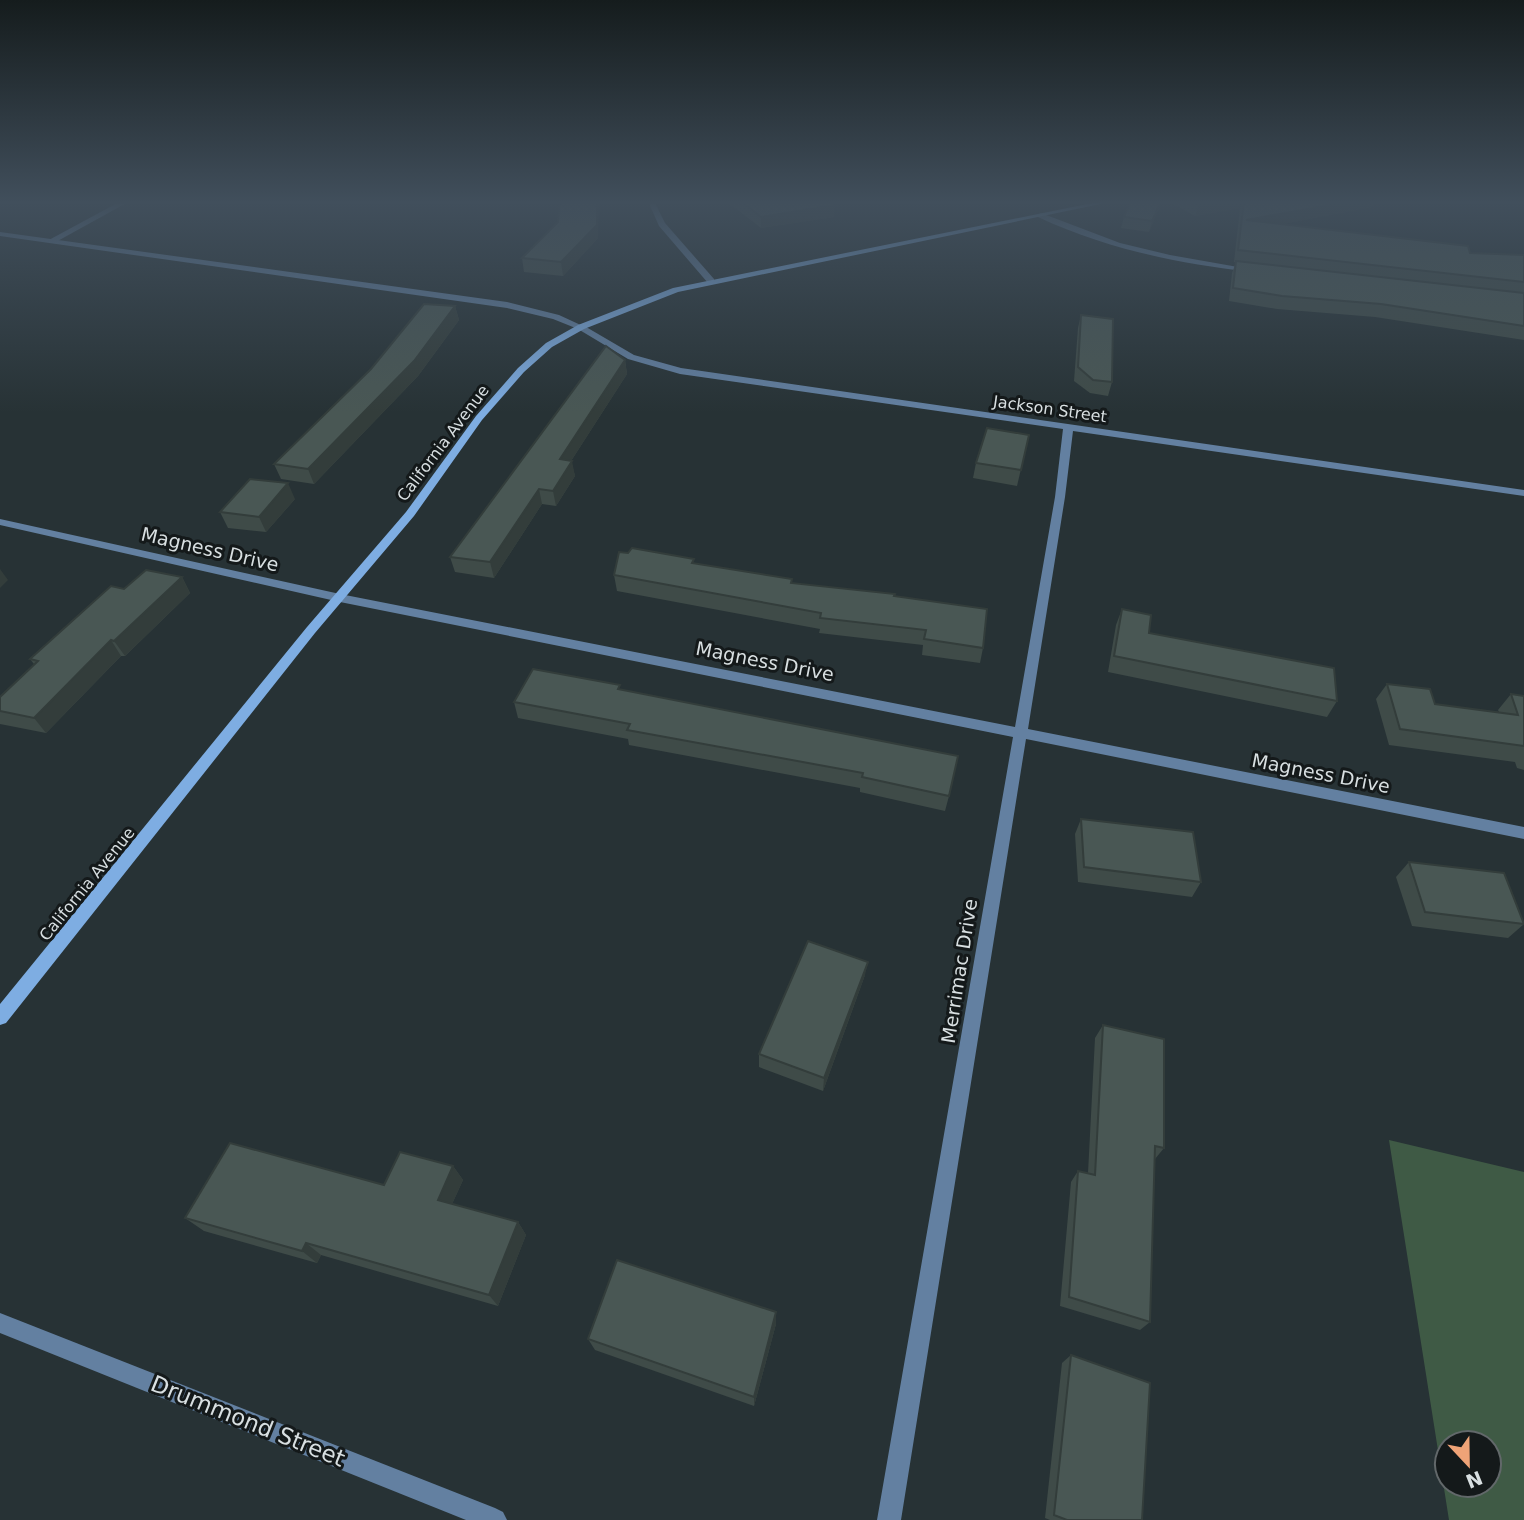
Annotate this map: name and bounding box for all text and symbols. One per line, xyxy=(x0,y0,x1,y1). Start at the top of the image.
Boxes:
street label: California Avenue xyxy=(393,381,493,505)
street label: Jackson Street xyxy=(991,391,1108,426)
street label: Magness Drive xyxy=(139,522,281,576)
street label: Magness Drive xyxy=(694,637,836,685)
street label: Magness Drive xyxy=(1250,749,1392,797)
street label: California Avenue xyxy=(35,823,139,945)
street label: Merrimac Drive xyxy=(937,897,981,1045)
street label: Drummond Street xyxy=(147,1370,349,1472)
north arrow xyxy=(1433,1429,1503,1499)
text: N xyxy=(1463,1467,1486,1493)

